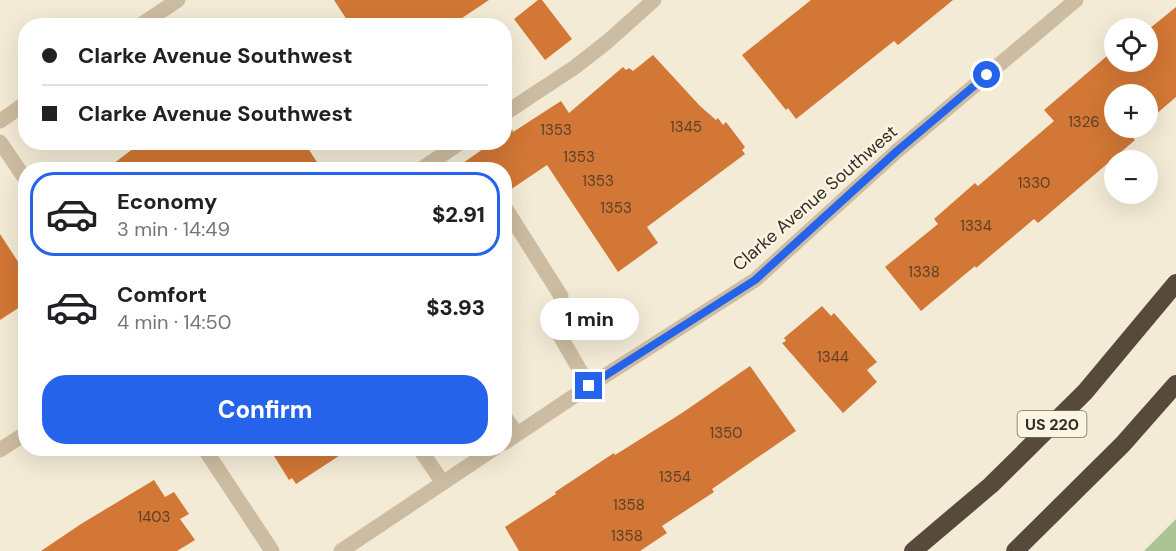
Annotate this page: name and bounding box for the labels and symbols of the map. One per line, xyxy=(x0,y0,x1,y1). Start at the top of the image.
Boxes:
route start xyxy=(973,61,1000,88)
house number: 1326 xyxy=(1068,112,1100,132)
house number: 1345 xyxy=(670,117,702,137)
house number: 1353 xyxy=(540,120,572,140)
street label: Clarke Avenue Southwest xyxy=(728,120,902,276)
house number: 1353 xyxy=(563,147,595,167)
house number: 1353 xyxy=(582,171,614,191)
house number: 1330 xyxy=(1018,173,1050,193)
house number: 1353 xyxy=(600,198,632,218)
house number: 1334 xyxy=(960,216,992,236)
house number: 1338 xyxy=(908,262,940,282)
callout: 1 min xyxy=(540,299,638,341)
house number: 1344 xyxy=(817,347,849,367)
route end xyxy=(575,372,602,399)
road number: US 220 xyxy=(1018,411,1086,437)
house number: 1350 xyxy=(710,423,742,443)
house number: 1354 xyxy=(659,467,691,487)
house number: 1358 xyxy=(613,495,645,515)
house number: 1403 xyxy=(138,507,170,527)
house number: 1358 xyxy=(611,526,643,546)

